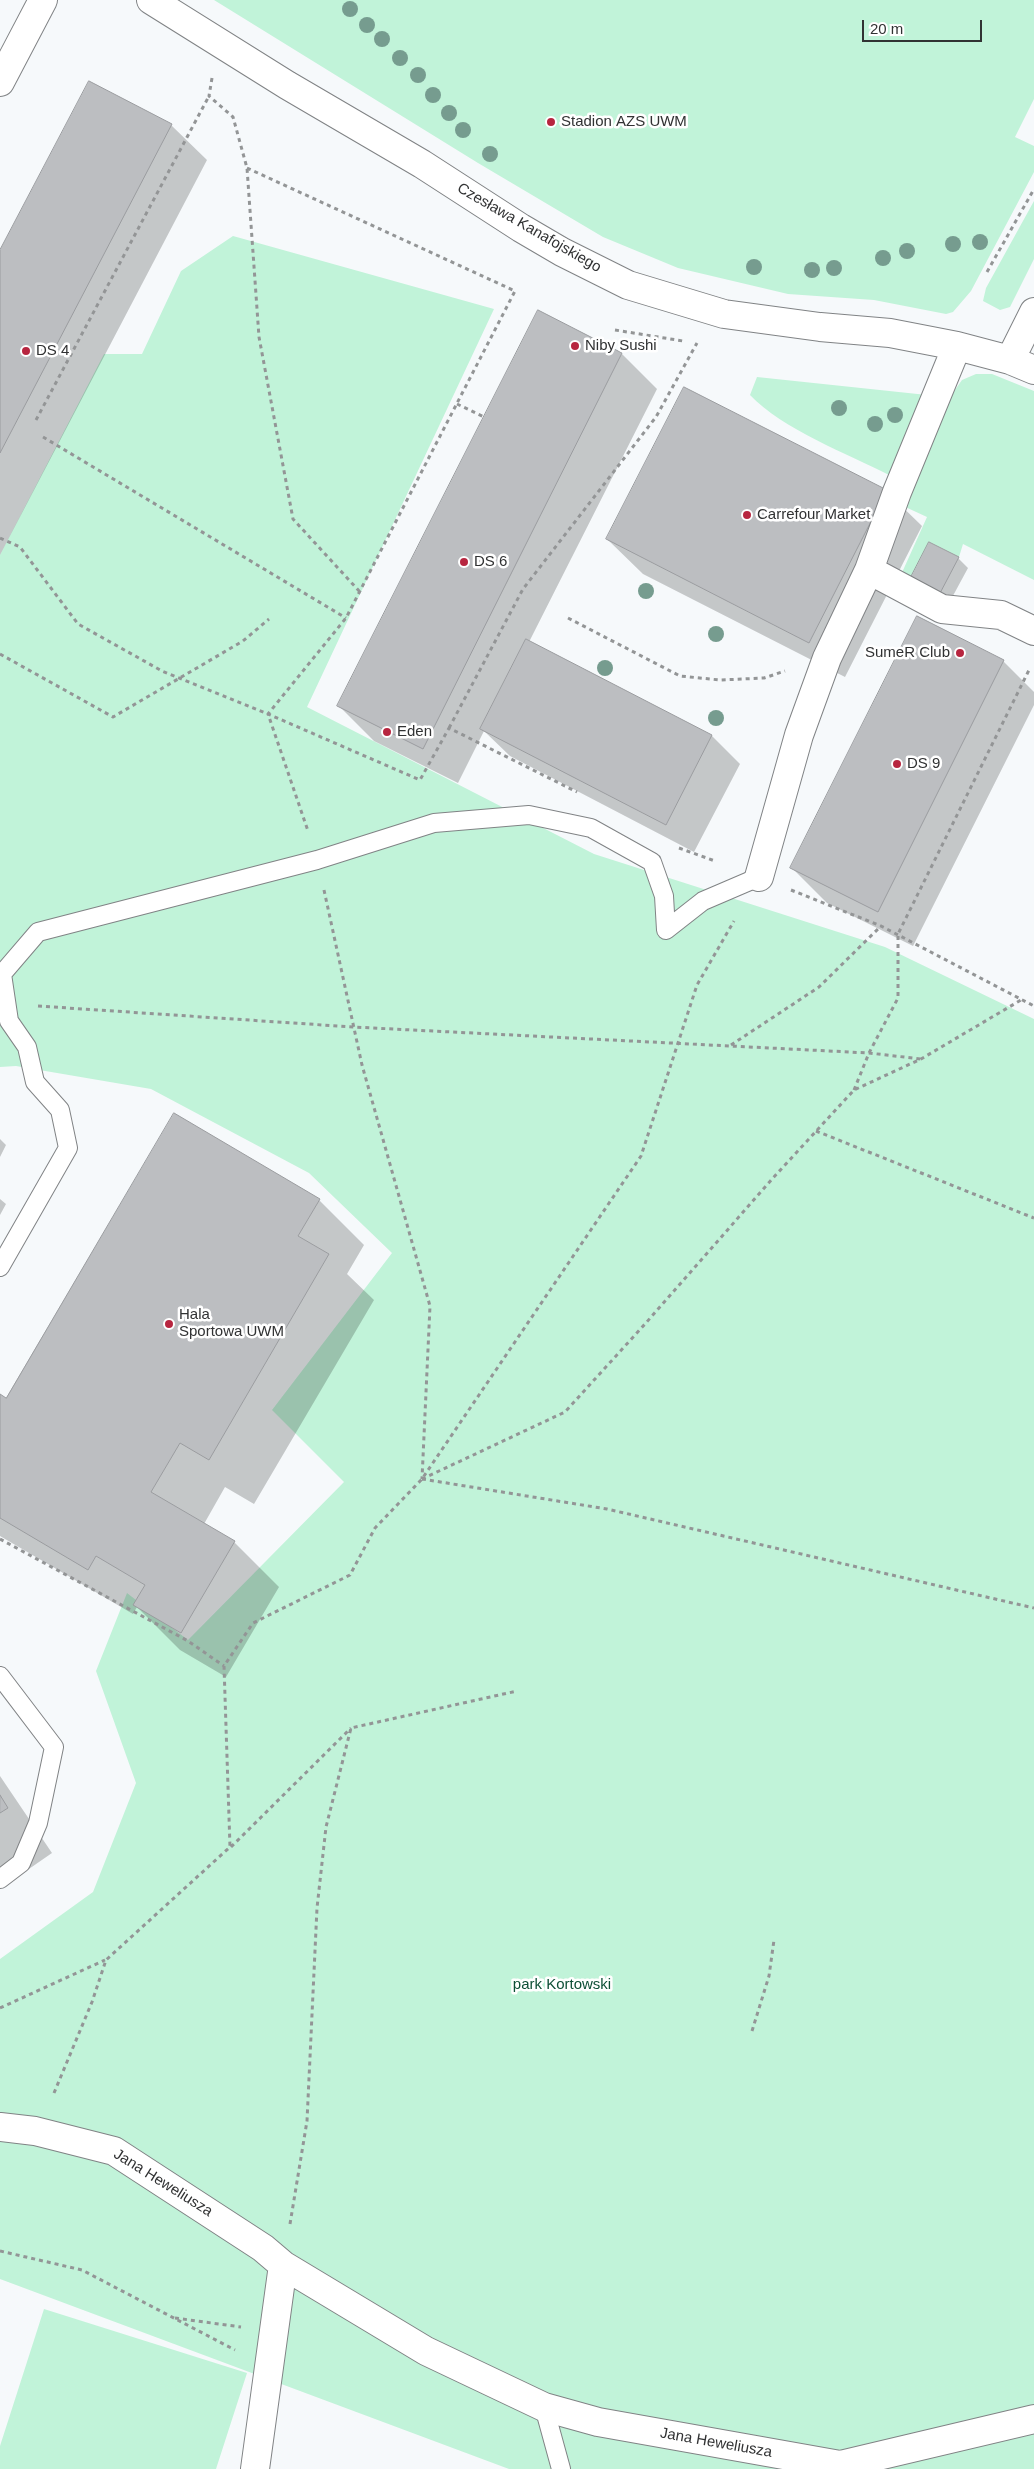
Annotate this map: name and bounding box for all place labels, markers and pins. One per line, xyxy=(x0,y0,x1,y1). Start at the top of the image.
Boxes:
place label: Stadion AZS UWM xyxy=(561,113,687,131)
marker: Stadion AZS UWM xyxy=(545,116,557,128)
place label: Niby Sushi xyxy=(585,337,657,355)
marker: Niby Sushi xyxy=(569,340,581,352)
place label: DS 4 xyxy=(36,342,69,360)
marker: DS 4 xyxy=(20,345,32,357)
place label: Carrefour Market xyxy=(757,506,870,524)
marker: Carrefour Market xyxy=(741,509,753,521)
place label: DS 6 xyxy=(474,553,507,571)
marker: DS 6 xyxy=(458,556,470,568)
place label: SumeR Club xyxy=(865,644,950,662)
marker: SumeR Club xyxy=(954,647,966,659)
place label: Eden xyxy=(397,723,432,741)
marker: Eden xyxy=(381,726,393,738)
place label: DS 9 xyxy=(907,755,940,773)
marker: DS 9 xyxy=(891,758,903,770)
place label: Hala Sportowa UWM xyxy=(179,1306,284,1341)
marker: Hala Sportowa UWM xyxy=(163,1318,175,1330)

